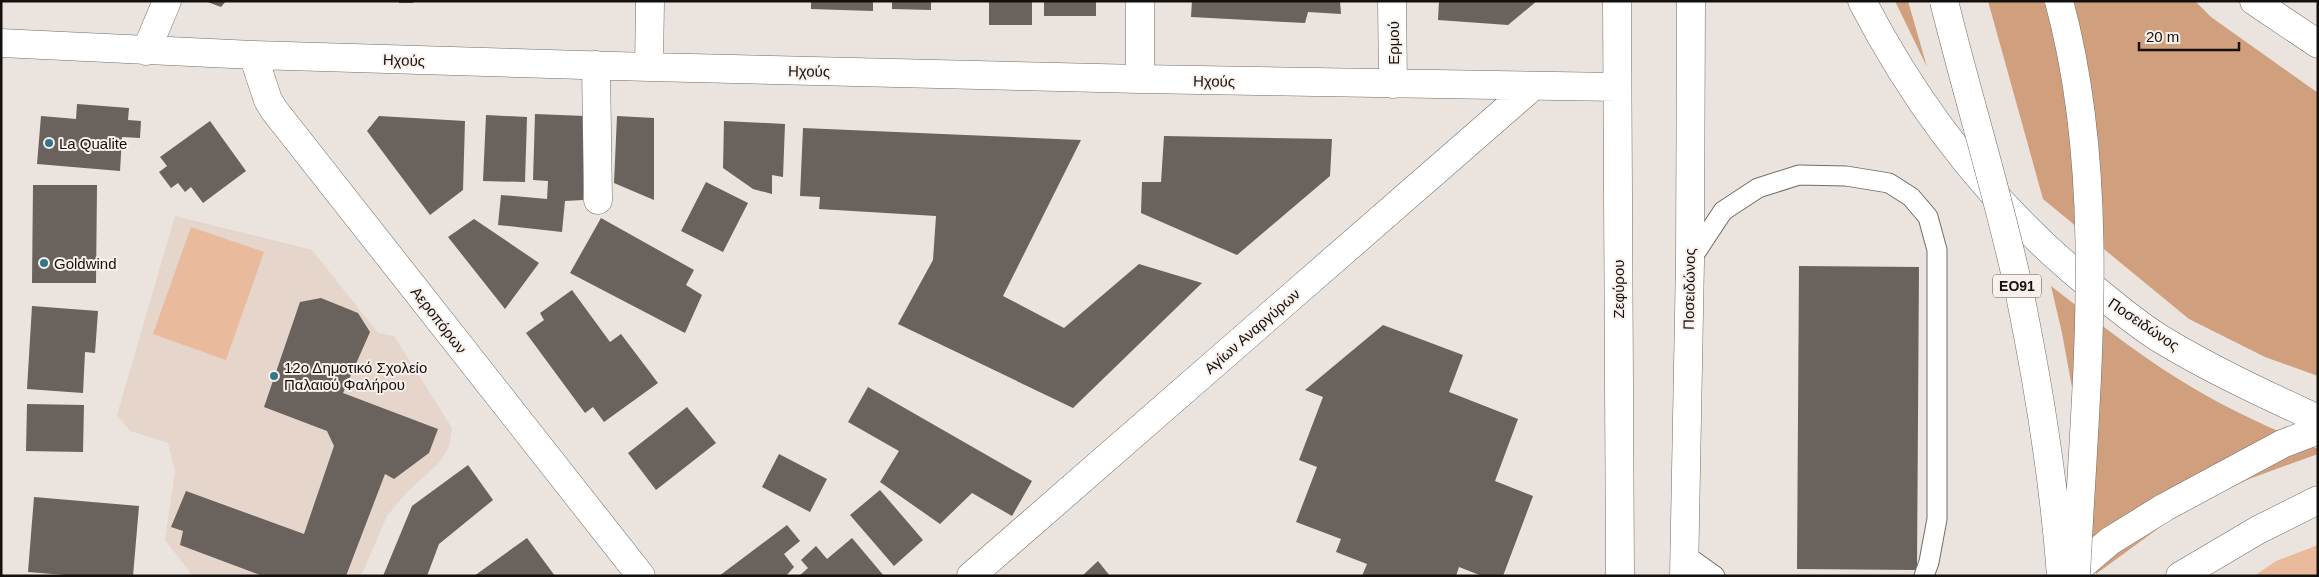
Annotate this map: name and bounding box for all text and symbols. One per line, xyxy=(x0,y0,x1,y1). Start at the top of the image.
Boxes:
scale bar xyxy=(2139,20,2239,52)
street label: Ερμού xyxy=(1385,21,1402,65)
text: 20 m xyxy=(2146,28,2179,45)
street label: Ηχούς xyxy=(383,51,425,69)
street label: Ηχούς xyxy=(788,62,830,80)
street label: Ηχούς xyxy=(1193,72,1235,90)
place label: La Qualite xyxy=(59,135,127,152)
marker: La Qualite xyxy=(43,137,55,149)
street label: Ποσειδώνος xyxy=(1680,248,1698,330)
place label: Goldwind xyxy=(54,255,117,272)
marker: Goldwind xyxy=(38,257,50,269)
street label: Ζεφύρου xyxy=(1610,260,1627,318)
road number: ΕΟ91 xyxy=(1993,274,2041,298)
street label: Αεροπόρων xyxy=(408,283,470,357)
street label: Αγίων Αναργύρων xyxy=(1201,285,1303,377)
street label: Ποσειδώνος xyxy=(2105,294,2183,354)
place label: 12ο Δημοτικό Σχολείο Παλαιού Φαλήρου xyxy=(284,359,427,393)
marker: 12ο Δημοτικό Σχολείο Παλαιού Φαλήρου xyxy=(268,370,280,382)

